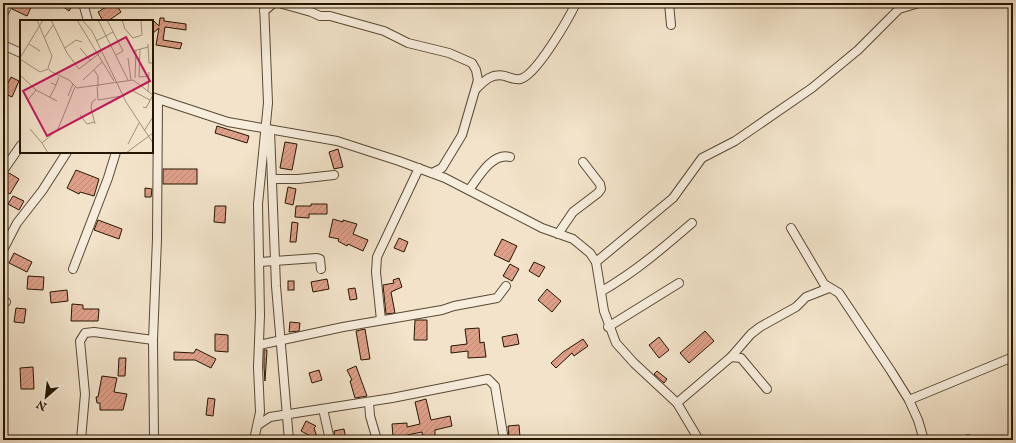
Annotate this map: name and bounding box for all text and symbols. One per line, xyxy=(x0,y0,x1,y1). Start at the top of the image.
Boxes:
inset map xyxy=(20,20,153,153)
north arrow xyxy=(26,377,66,417)
text: N xyxy=(34,396,50,414)

